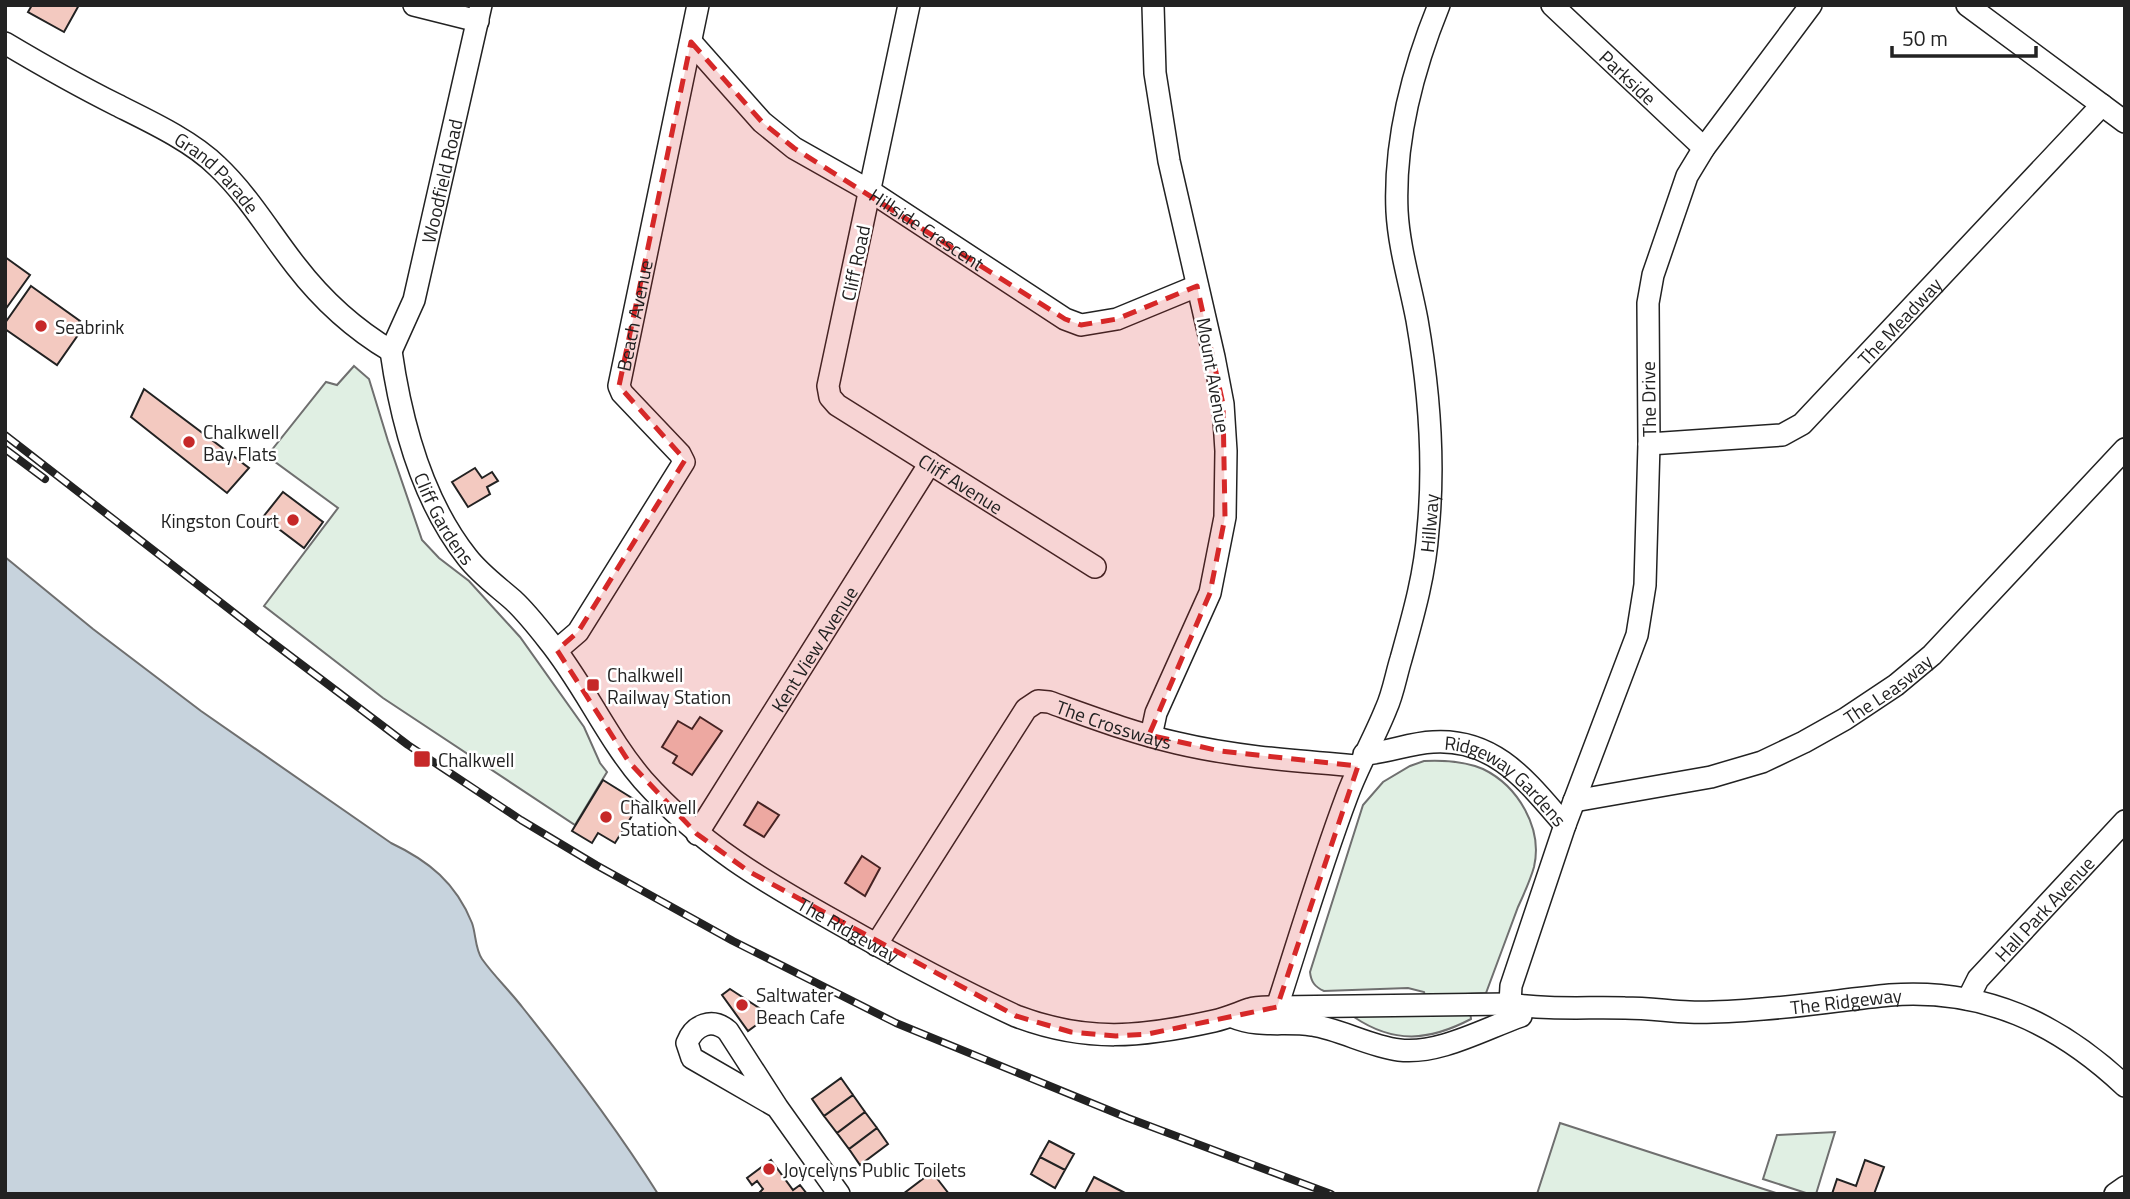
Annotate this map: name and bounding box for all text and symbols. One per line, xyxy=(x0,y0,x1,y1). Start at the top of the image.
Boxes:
scale bar xyxy=(1892,14,2036,58)
text: 50 m xyxy=(1902,22,1948,54)
street label: Parkside xyxy=(1593,43,1664,111)
street label: Woodfield Road xyxy=(413,116,469,246)
street label: Grand Parade xyxy=(169,124,267,219)
street label: Hillside Crescent xyxy=(864,180,991,277)
street label: Cliff Road xyxy=(833,222,877,304)
street label: Beach Avenue xyxy=(608,257,659,374)
street label: The Meadway xyxy=(1850,270,1948,371)
place label: Seabrink xyxy=(55,312,124,341)
street label: Mount Avenue xyxy=(1190,315,1238,435)
marker: Seabrink xyxy=(33,318,49,334)
street label: The Drive xyxy=(1633,361,1663,437)
place label: Chalkwell Bay Flats xyxy=(203,417,279,468)
marker: Chalkwell Bay Flats xyxy=(181,434,197,450)
street label: Cliff Avenue xyxy=(913,445,1009,521)
street label: Cliff Gardens xyxy=(407,468,482,571)
street label: Hillway xyxy=(1411,493,1445,554)
place label: Kingston Court xyxy=(161,506,279,535)
marker: Kingston Court xyxy=(285,512,301,528)
street label: Kent View Avenue xyxy=(763,580,864,717)
street label: The Leasway xyxy=(1837,646,1938,731)
place label: Chalkwell Railway Station xyxy=(607,660,731,711)
marker: Chalkwell Railway Station xyxy=(585,677,601,693)
street label: The Crossways xyxy=(1052,691,1175,756)
street label: Ridgeway Gardens xyxy=(1443,727,1574,833)
place label: Chalkwell xyxy=(438,745,514,774)
marker: Chalkwell xyxy=(412,749,432,769)
place label: Chalkwell Station xyxy=(620,792,696,843)
marker: Chalkwell Station xyxy=(598,809,614,825)
street label: Hall Park Avenue xyxy=(1987,849,2101,968)
street label: The Ridgeway xyxy=(793,889,905,969)
place label: Saltwater Beach Cafe xyxy=(756,980,845,1031)
street label: The Ridgeway xyxy=(1789,980,1903,1021)
marker: Saltwater Beach Cafe xyxy=(734,997,750,1013)
place label: Joycelyns Public Toilets xyxy=(783,1155,966,1184)
marker: Joycelyns Public Toilets xyxy=(761,1161,777,1177)

